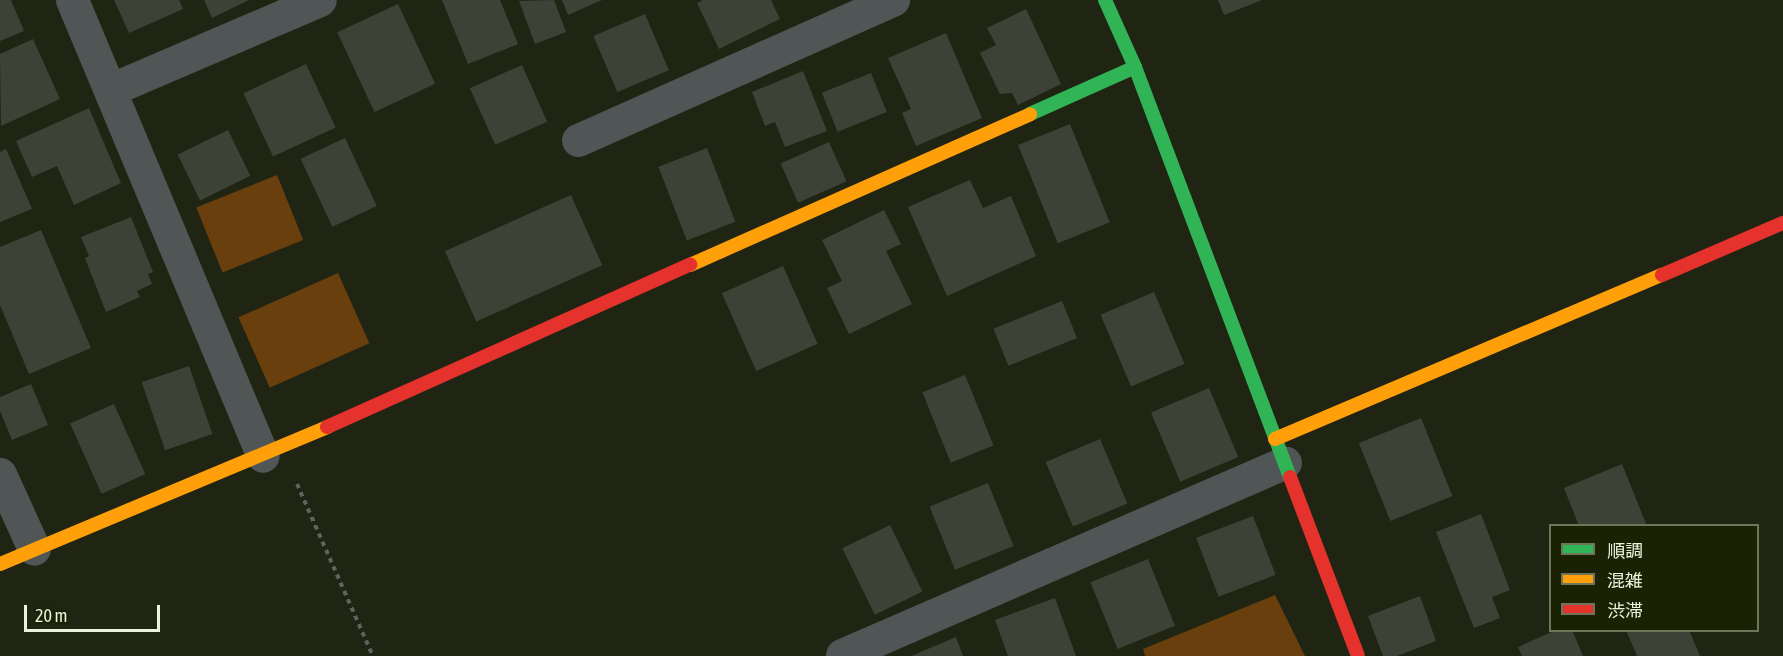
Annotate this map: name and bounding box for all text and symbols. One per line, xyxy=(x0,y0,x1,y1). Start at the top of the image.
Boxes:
legend xyxy=(1549,524,1759,632)
text: 順調 xyxy=(1607,540,1643,561)
text: 混雑 xyxy=(1607,570,1643,591)
scale bar xyxy=(27,593,164,631)
text: 渋滞 xyxy=(1607,600,1643,621)
text: 20 m xyxy=(35,605,67,626)

